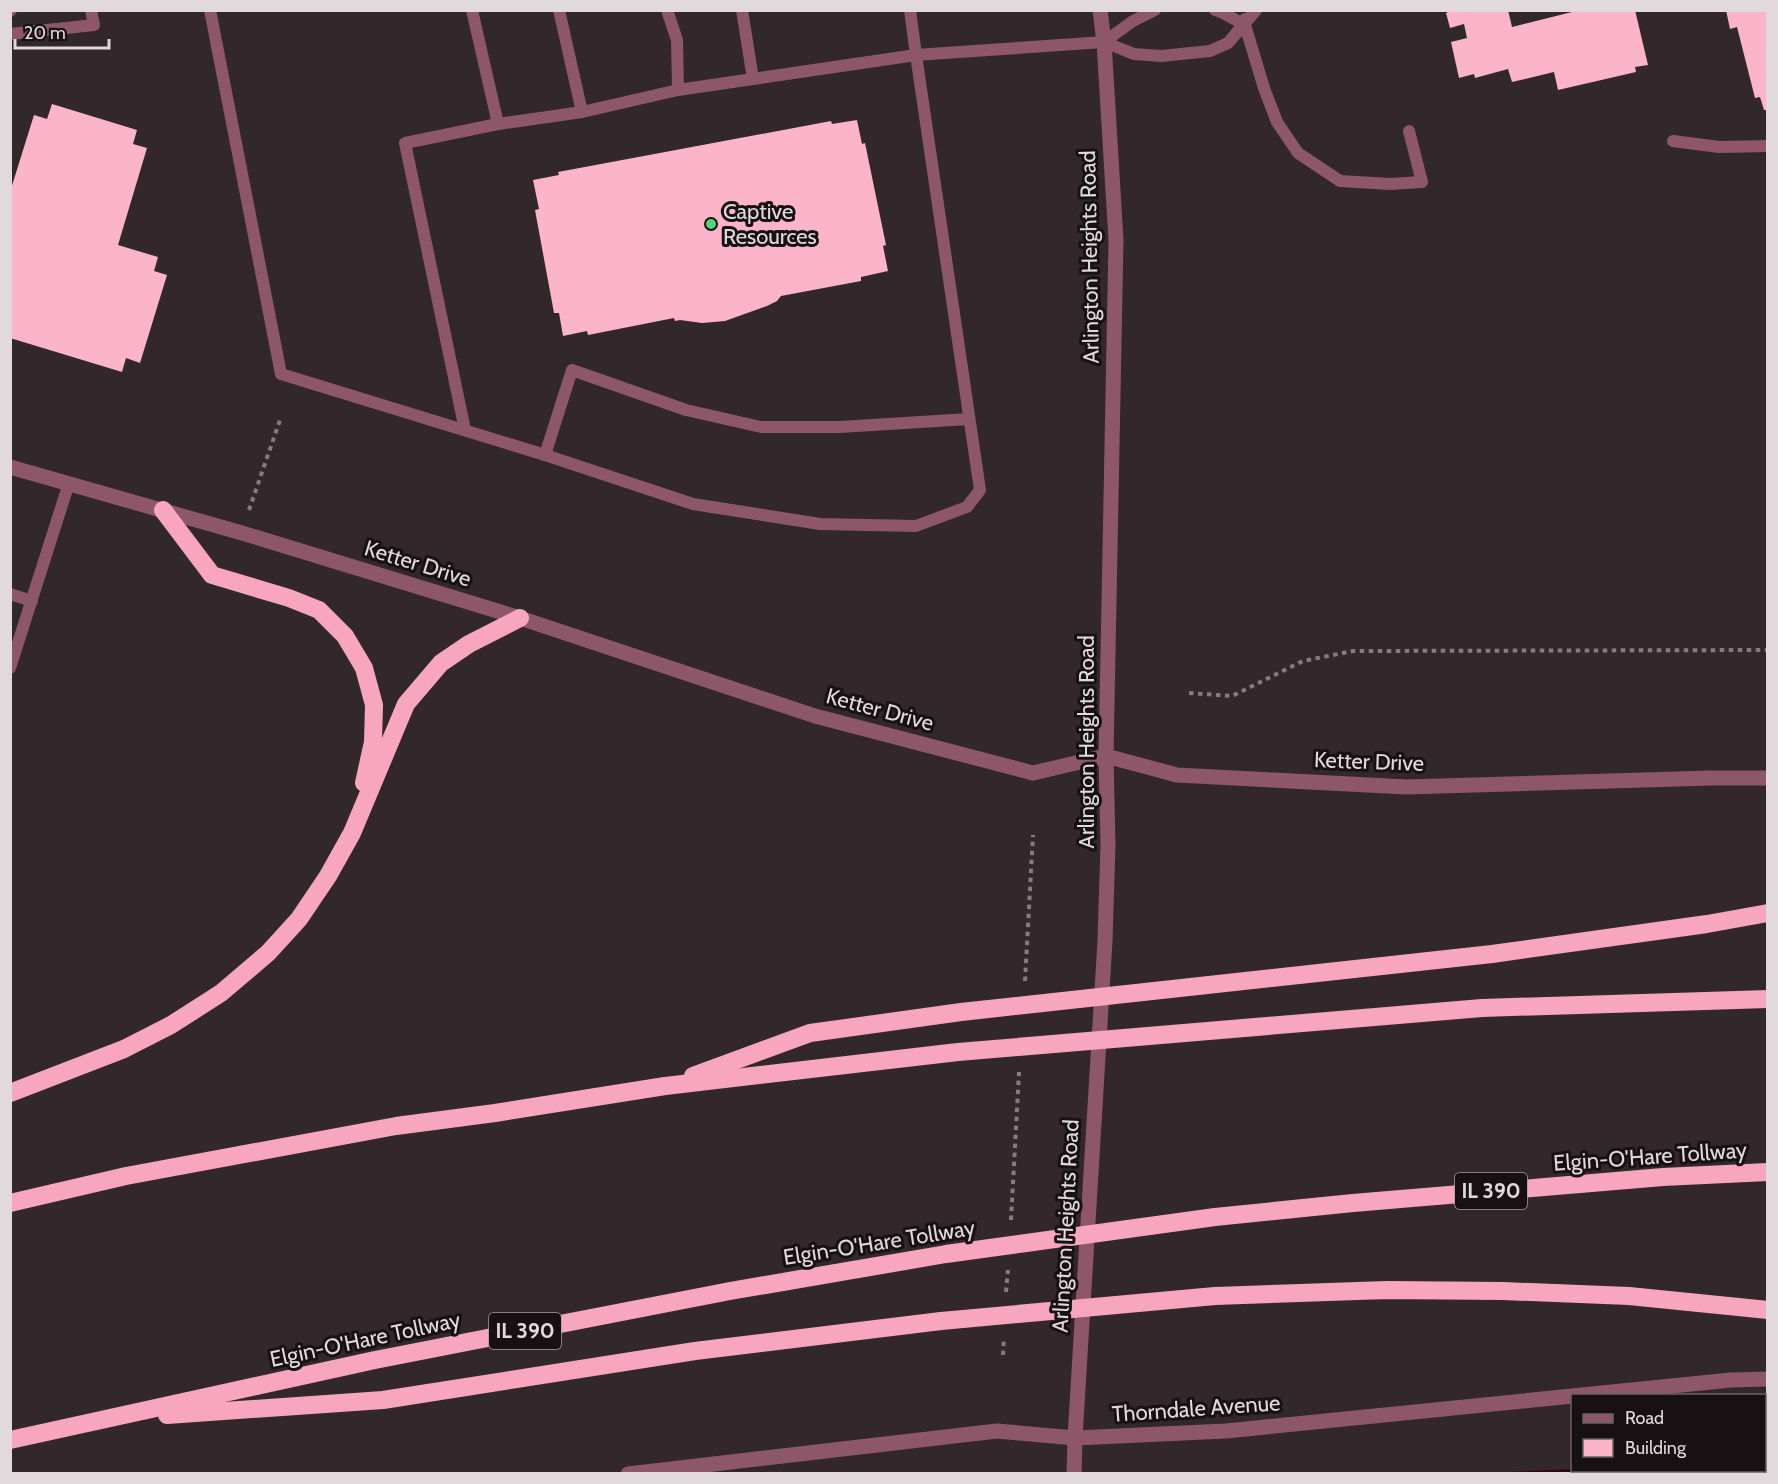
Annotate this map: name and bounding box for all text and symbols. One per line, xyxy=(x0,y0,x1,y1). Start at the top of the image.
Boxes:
scale bar xyxy=(15,12,110,50)
text: 20 m xyxy=(24,22,66,44)
street label: Arlington Heights Road xyxy=(1074,150,1105,364)
place label: Captive Resources xyxy=(723,198,817,250)
marker: Captive Resources xyxy=(704,217,718,231)
street label: Ketter Drive xyxy=(361,534,475,593)
street label: Arlington Heights Road xyxy=(1073,635,1100,849)
street label: Ketter Drive xyxy=(823,682,937,737)
street label: Ketter Drive xyxy=(1313,746,1425,777)
street label: Arlington Heights Road xyxy=(1046,1119,1085,1333)
street label: Elgin-O'Hare Tollway xyxy=(1552,1136,1748,1177)
road number: IL 390 xyxy=(1455,1173,1527,1209)
street label: Elgin-O'Hare Tollway xyxy=(781,1214,977,1271)
street label: Elgin-O'Hare Tollway xyxy=(267,1306,463,1373)
road number: IL 390 xyxy=(489,1313,561,1349)
street label: Thorndale Avenue xyxy=(1111,1389,1281,1428)
legend xyxy=(1571,1394,1766,1472)
text: Road xyxy=(1625,1407,1664,1429)
text: Building xyxy=(1625,1437,1687,1459)

